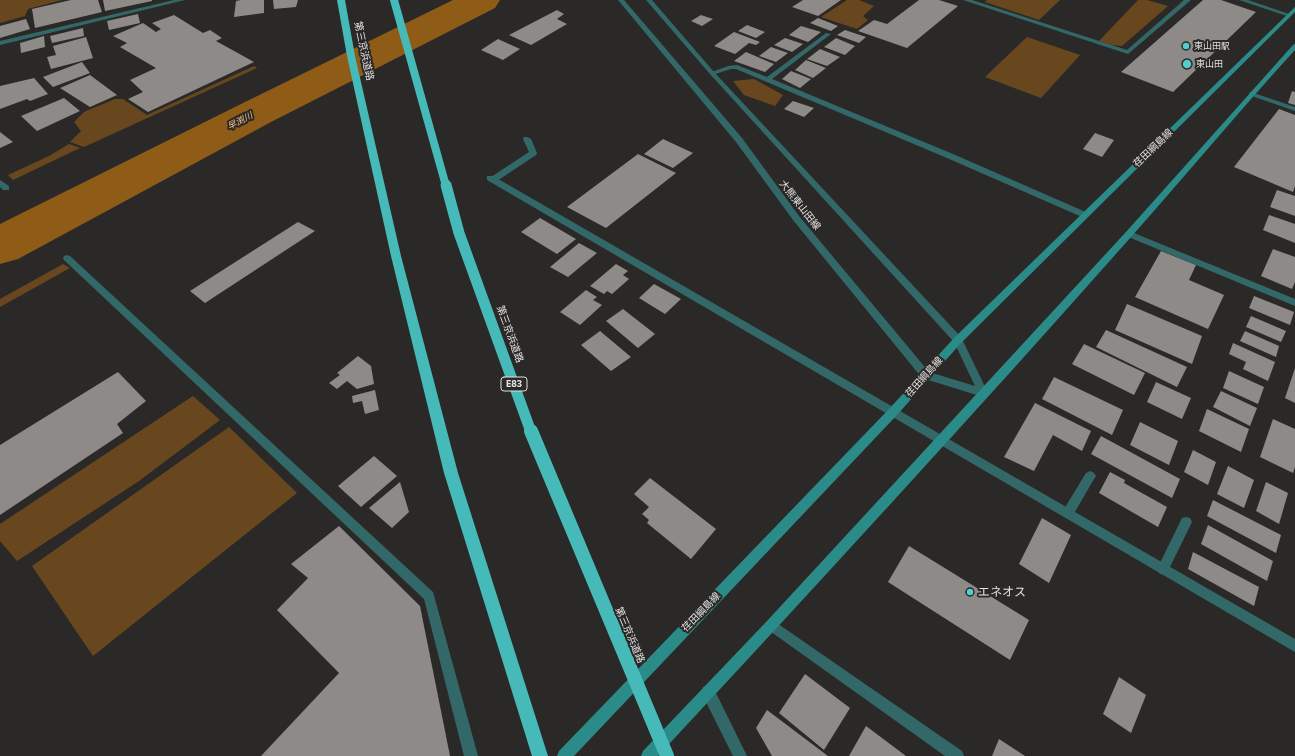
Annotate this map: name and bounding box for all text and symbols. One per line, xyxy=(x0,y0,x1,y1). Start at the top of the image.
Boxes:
street label: 第三京浜道路 xyxy=(352,20,376,82)
marker: 東山田駅 xyxy=(1181,41,1191,51)
place label: 東山田駅 xyxy=(1194,41,1230,51)
marker: 東山田 xyxy=(1181,58,1193,70)
place label: 東山田 xyxy=(1196,59,1223,69)
water label: 早渕川 xyxy=(226,110,254,132)
street label: 荏田綱島線 xyxy=(1131,126,1175,170)
street label: 大熊東山田線 xyxy=(777,178,823,232)
street label: 第三京浜道路 xyxy=(494,304,526,364)
street label: 荏田綱島線 xyxy=(903,354,945,400)
road number: E83 xyxy=(501,377,527,391)
place label: エネオス xyxy=(978,585,1026,599)
marker: エネオス xyxy=(965,587,975,597)
street label: 荏田綱島線 xyxy=(679,590,723,634)
street label: 第三京浜道路 xyxy=(613,605,647,665)

